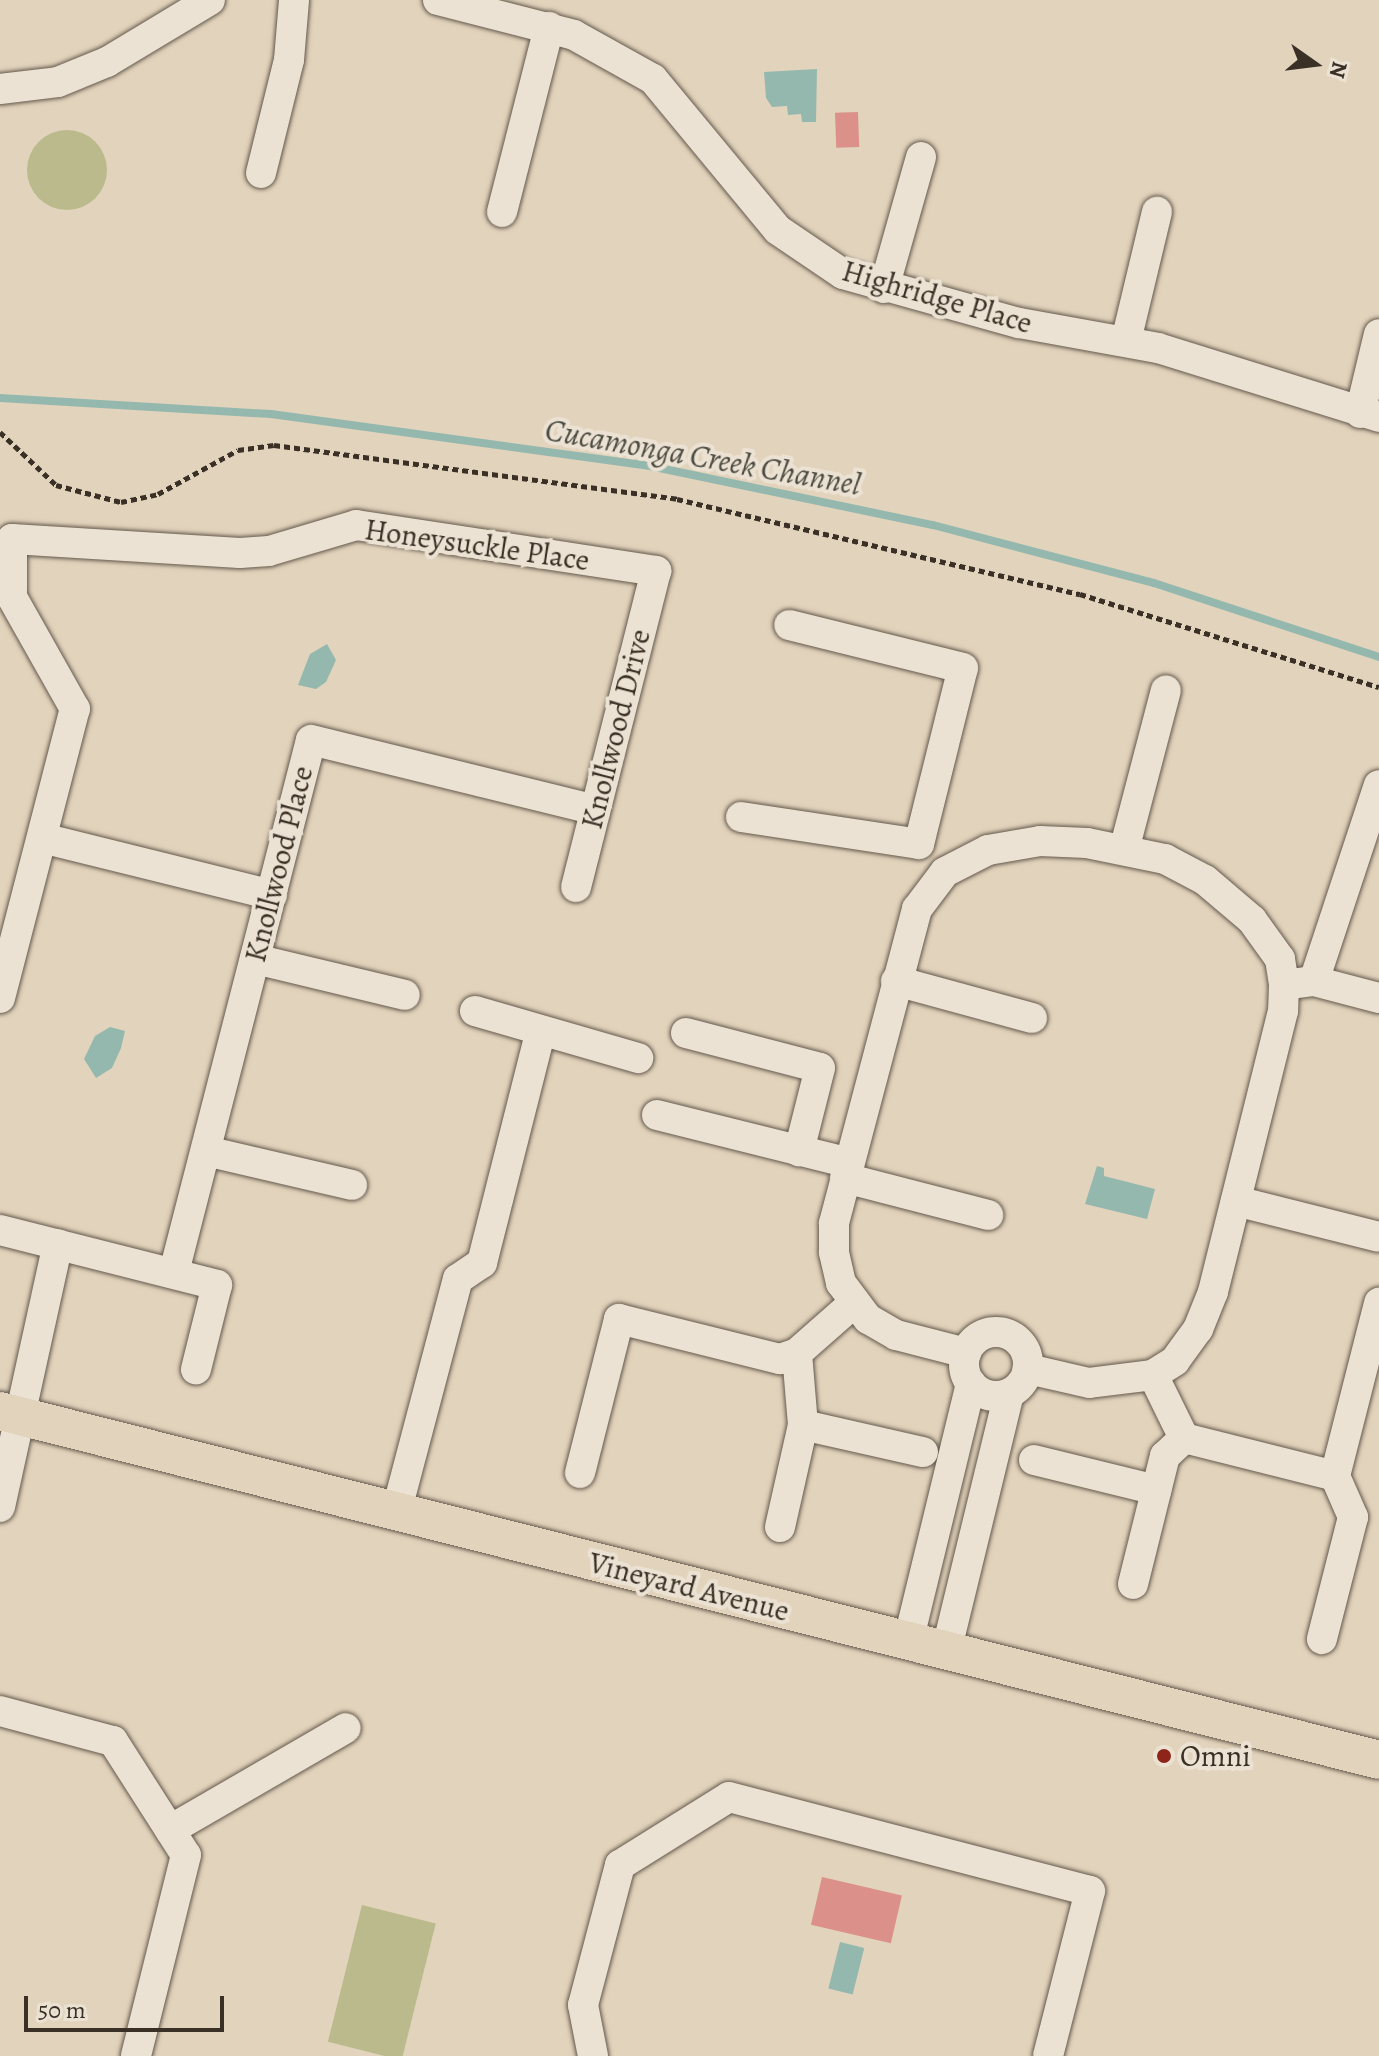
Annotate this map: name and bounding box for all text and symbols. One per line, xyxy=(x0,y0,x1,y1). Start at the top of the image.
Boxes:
north arrow xyxy=(1275,24,1355,104)
text: N xyxy=(1322,58,1355,81)
street label: Highridge Place xyxy=(838,253,1036,341)
water label: Cucamonga Creek Channel xyxy=(542,410,864,504)
street label: Honeysuckle Place xyxy=(362,511,592,579)
street label: Knollwood Drive xyxy=(574,625,658,833)
street label: Knollwood Place xyxy=(237,762,321,966)
street label: Vineyard Avenue xyxy=(585,1545,793,1629)
place label: Omni xyxy=(1180,1738,1251,1774)
marker: Omni xyxy=(1155,1747,1173,1765)
scale bar xyxy=(28,1980,228,2030)
text: 50 m xyxy=(38,1994,86,2026)

